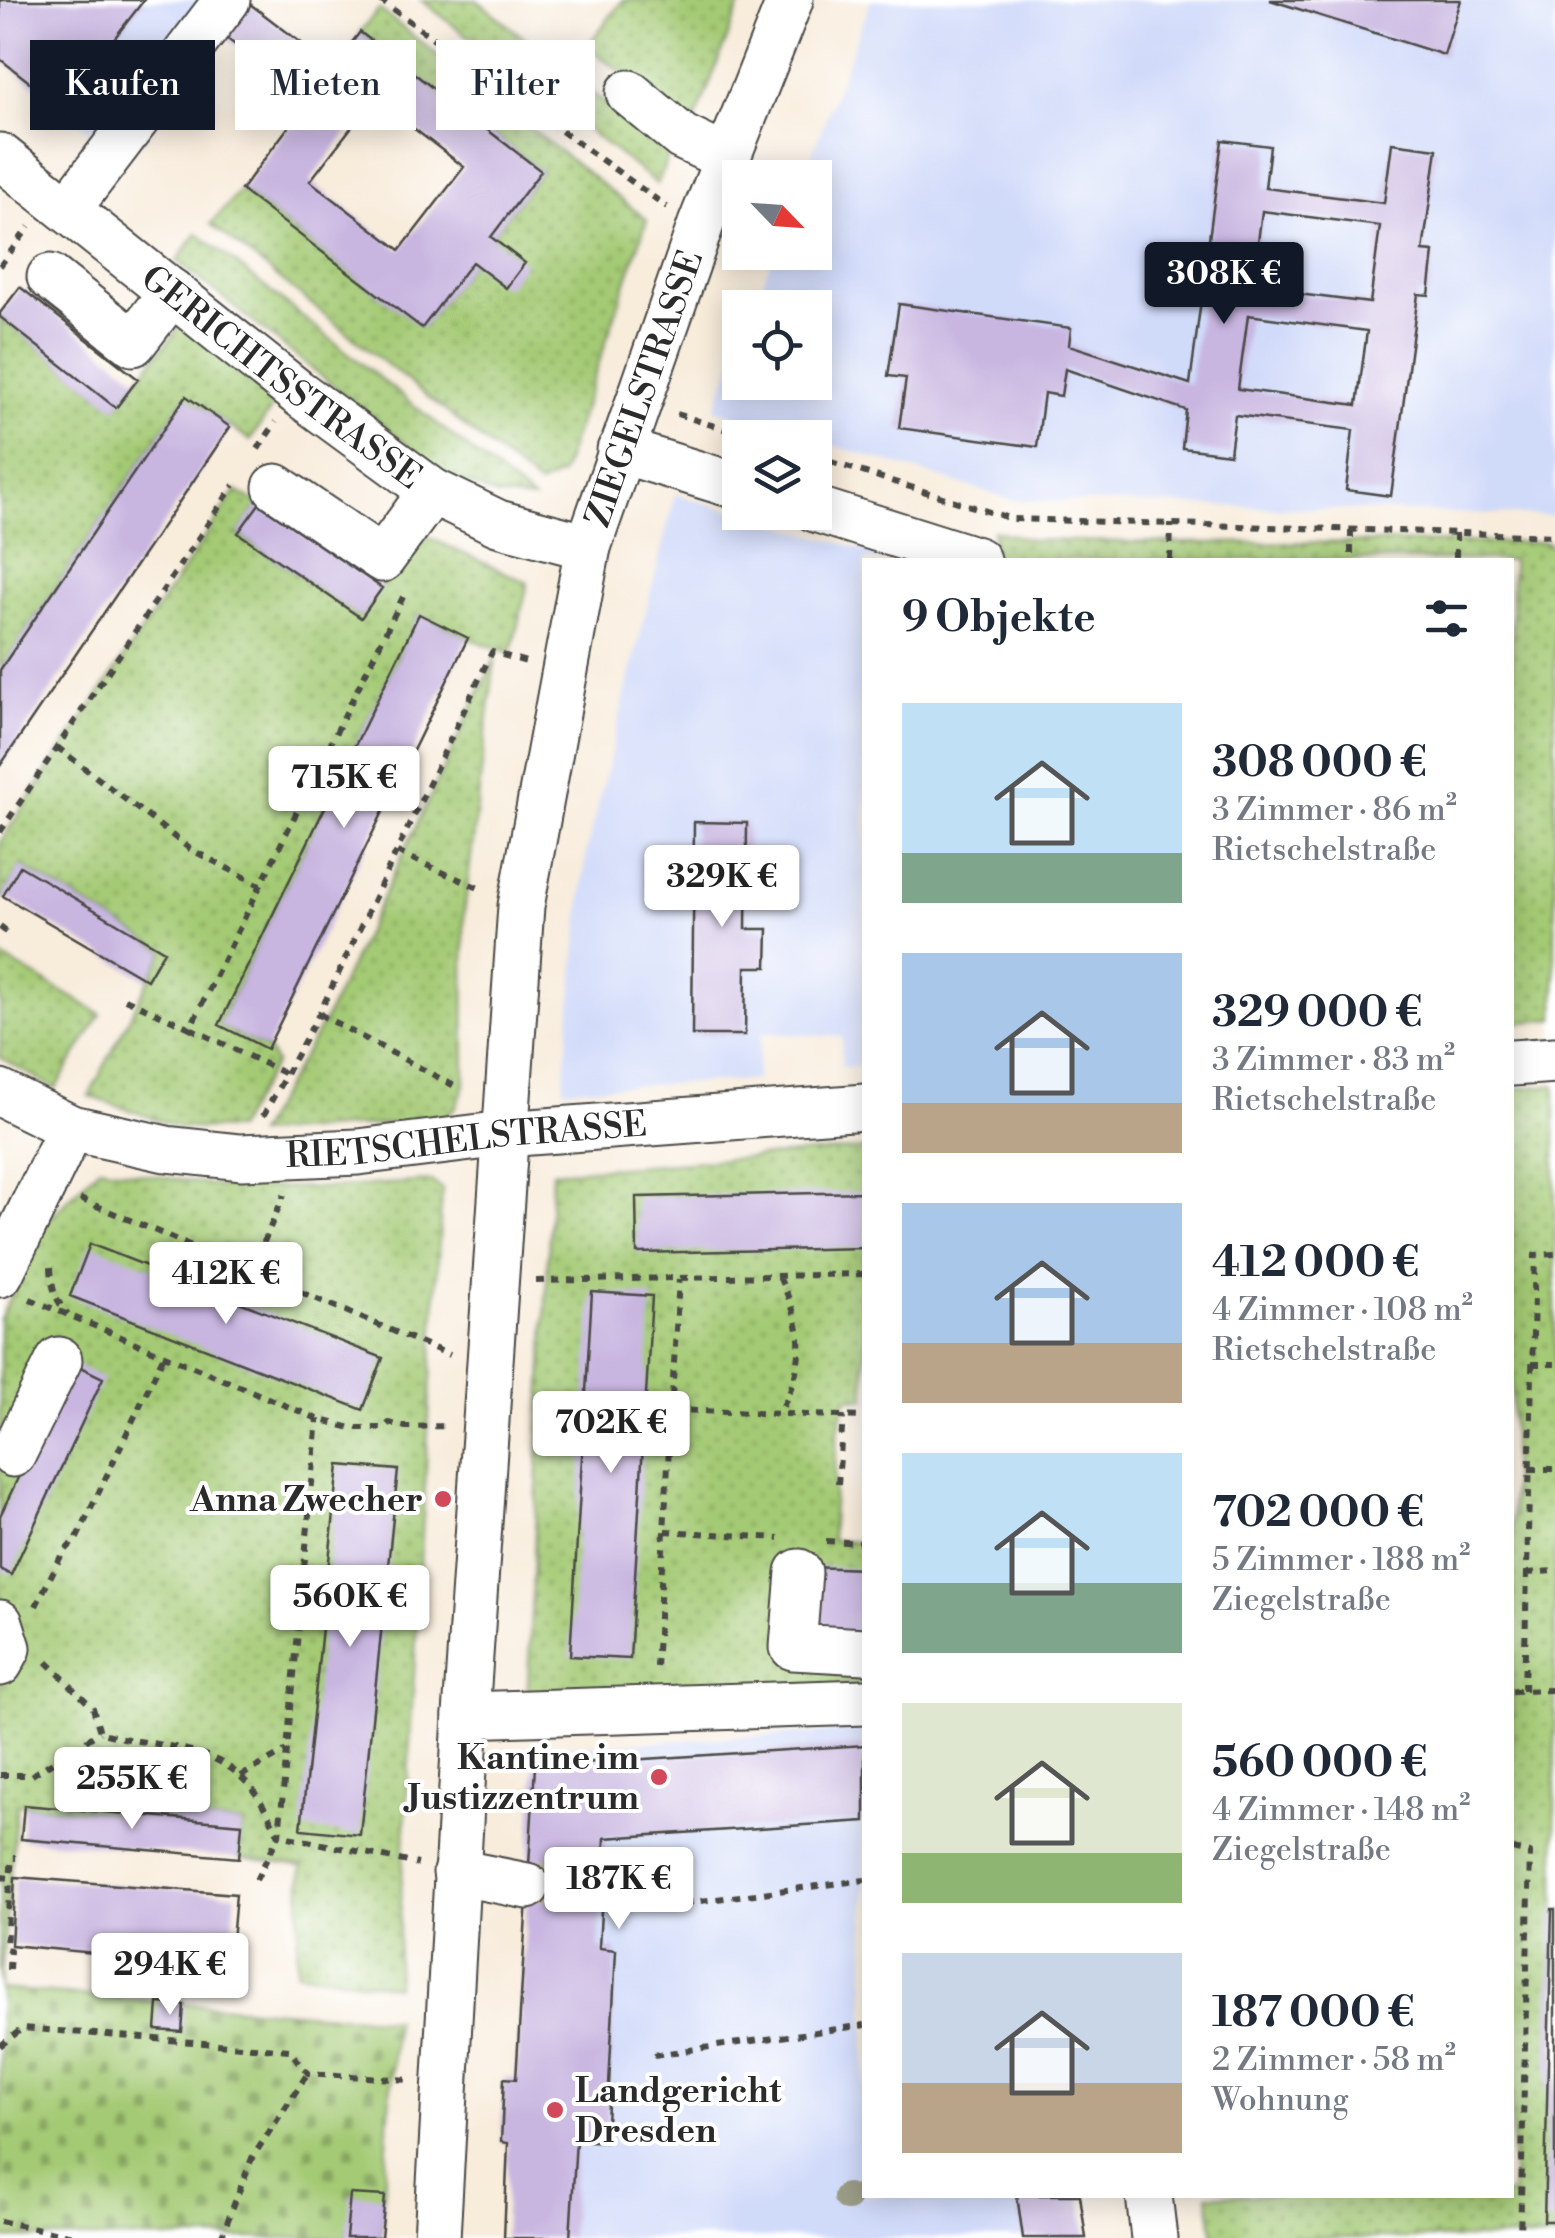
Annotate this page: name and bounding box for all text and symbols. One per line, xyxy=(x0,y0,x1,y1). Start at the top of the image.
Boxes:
chip: Kaufen xyxy=(30,40,215,130)
chip: Mieten xyxy=(235,40,416,130)
chip: Filter xyxy=(436,40,595,130)
north arrow xyxy=(722,160,832,270)
map controls xyxy=(722,160,832,530)
pin: 308K € xyxy=(1143,242,1305,327)
street label: ZIEGELSTRASSE xyxy=(577,245,713,533)
text: 308K € xyxy=(1167,254,1281,294)
street label: GERICHTSSTRASSE xyxy=(132,257,429,499)
button: locate xyxy=(722,290,832,400)
button: layers xyxy=(722,420,832,530)
icon: filters xyxy=(1419,591,1474,646)
text: 9 Objekte xyxy=(902,592,1096,645)
text: 308 000 € xyxy=(1212,737,1427,790)
icon: home xyxy=(982,743,1102,863)
pin: 715K € xyxy=(263,746,425,831)
text: 715K € xyxy=(291,758,397,798)
text: 3 Zimmer · 86 m² xyxy=(1212,790,1457,830)
text: Rietschelstraße xyxy=(1212,830,1436,870)
pin: 329K € xyxy=(641,845,803,930)
text: 329K € xyxy=(666,857,778,897)
text: 329 000 € xyxy=(1212,987,1422,1040)
icon: home xyxy=(982,993,1102,1113)
text: 3 Zimmer · 83 m² xyxy=(1212,1040,1455,1080)
text: Rietschelstraße xyxy=(1212,1080,1436,1120)
street label: RIETSCHELSTRASSE xyxy=(285,1103,649,1178)
text: 412 000 € xyxy=(1212,1237,1419,1290)
pin: 412K € xyxy=(145,1242,307,1327)
icon: home xyxy=(982,1243,1102,1363)
text: 412K € xyxy=(172,1254,280,1294)
text: 4 Zimmer · 108 m² xyxy=(1212,1290,1473,1330)
text: Rietschelstraße xyxy=(1212,1330,1436,1370)
pin: 702K € xyxy=(530,1391,692,1476)
text: 702K € xyxy=(555,1403,667,1443)
place label: Anna Zwecher xyxy=(189,1479,423,1522)
text: 702 000 € xyxy=(1212,1487,1424,1540)
marker: Anna Zwecher xyxy=(432,1488,454,1510)
icon: home xyxy=(982,1493,1102,1613)
text: 5 Zimmer · 188 m² xyxy=(1212,1540,1470,1580)
pin: 560K € xyxy=(269,1565,431,1650)
text: 560K € xyxy=(292,1577,408,1617)
text: Ziegelstraße xyxy=(1212,1580,1391,1620)
place label: Kantine im Justizzentrum xyxy=(402,1737,639,1820)
text: 560 000 € xyxy=(1212,1737,1427,1790)
icon: home xyxy=(982,1743,1102,1863)
pin: 255K € xyxy=(51,1747,213,1832)
text: 255K € xyxy=(76,1759,188,1799)
marker: Kantine im Justizzentrum xyxy=(648,1766,670,1788)
text: 4 Zimmer · 148 m² xyxy=(1212,1790,1471,1830)
text: Ziegelstraße xyxy=(1212,1830,1391,1870)
pin: 187K € xyxy=(538,1847,700,1932)
text: 187K € xyxy=(566,1859,672,1899)
pin: 294K € xyxy=(89,1933,251,2018)
text: 294K € xyxy=(113,1945,227,1985)
text: 187 000 € xyxy=(1212,1987,1415,2040)
icon: home xyxy=(982,1993,1102,2113)
text: 2 Zimmer · 58 m² xyxy=(1212,2040,1456,2080)
place label: Landgericht Dresden xyxy=(575,2070,782,2153)
text: Wohnung xyxy=(1212,2080,1349,2120)
marker: Landgericht Dresden xyxy=(544,2099,566,2121)

